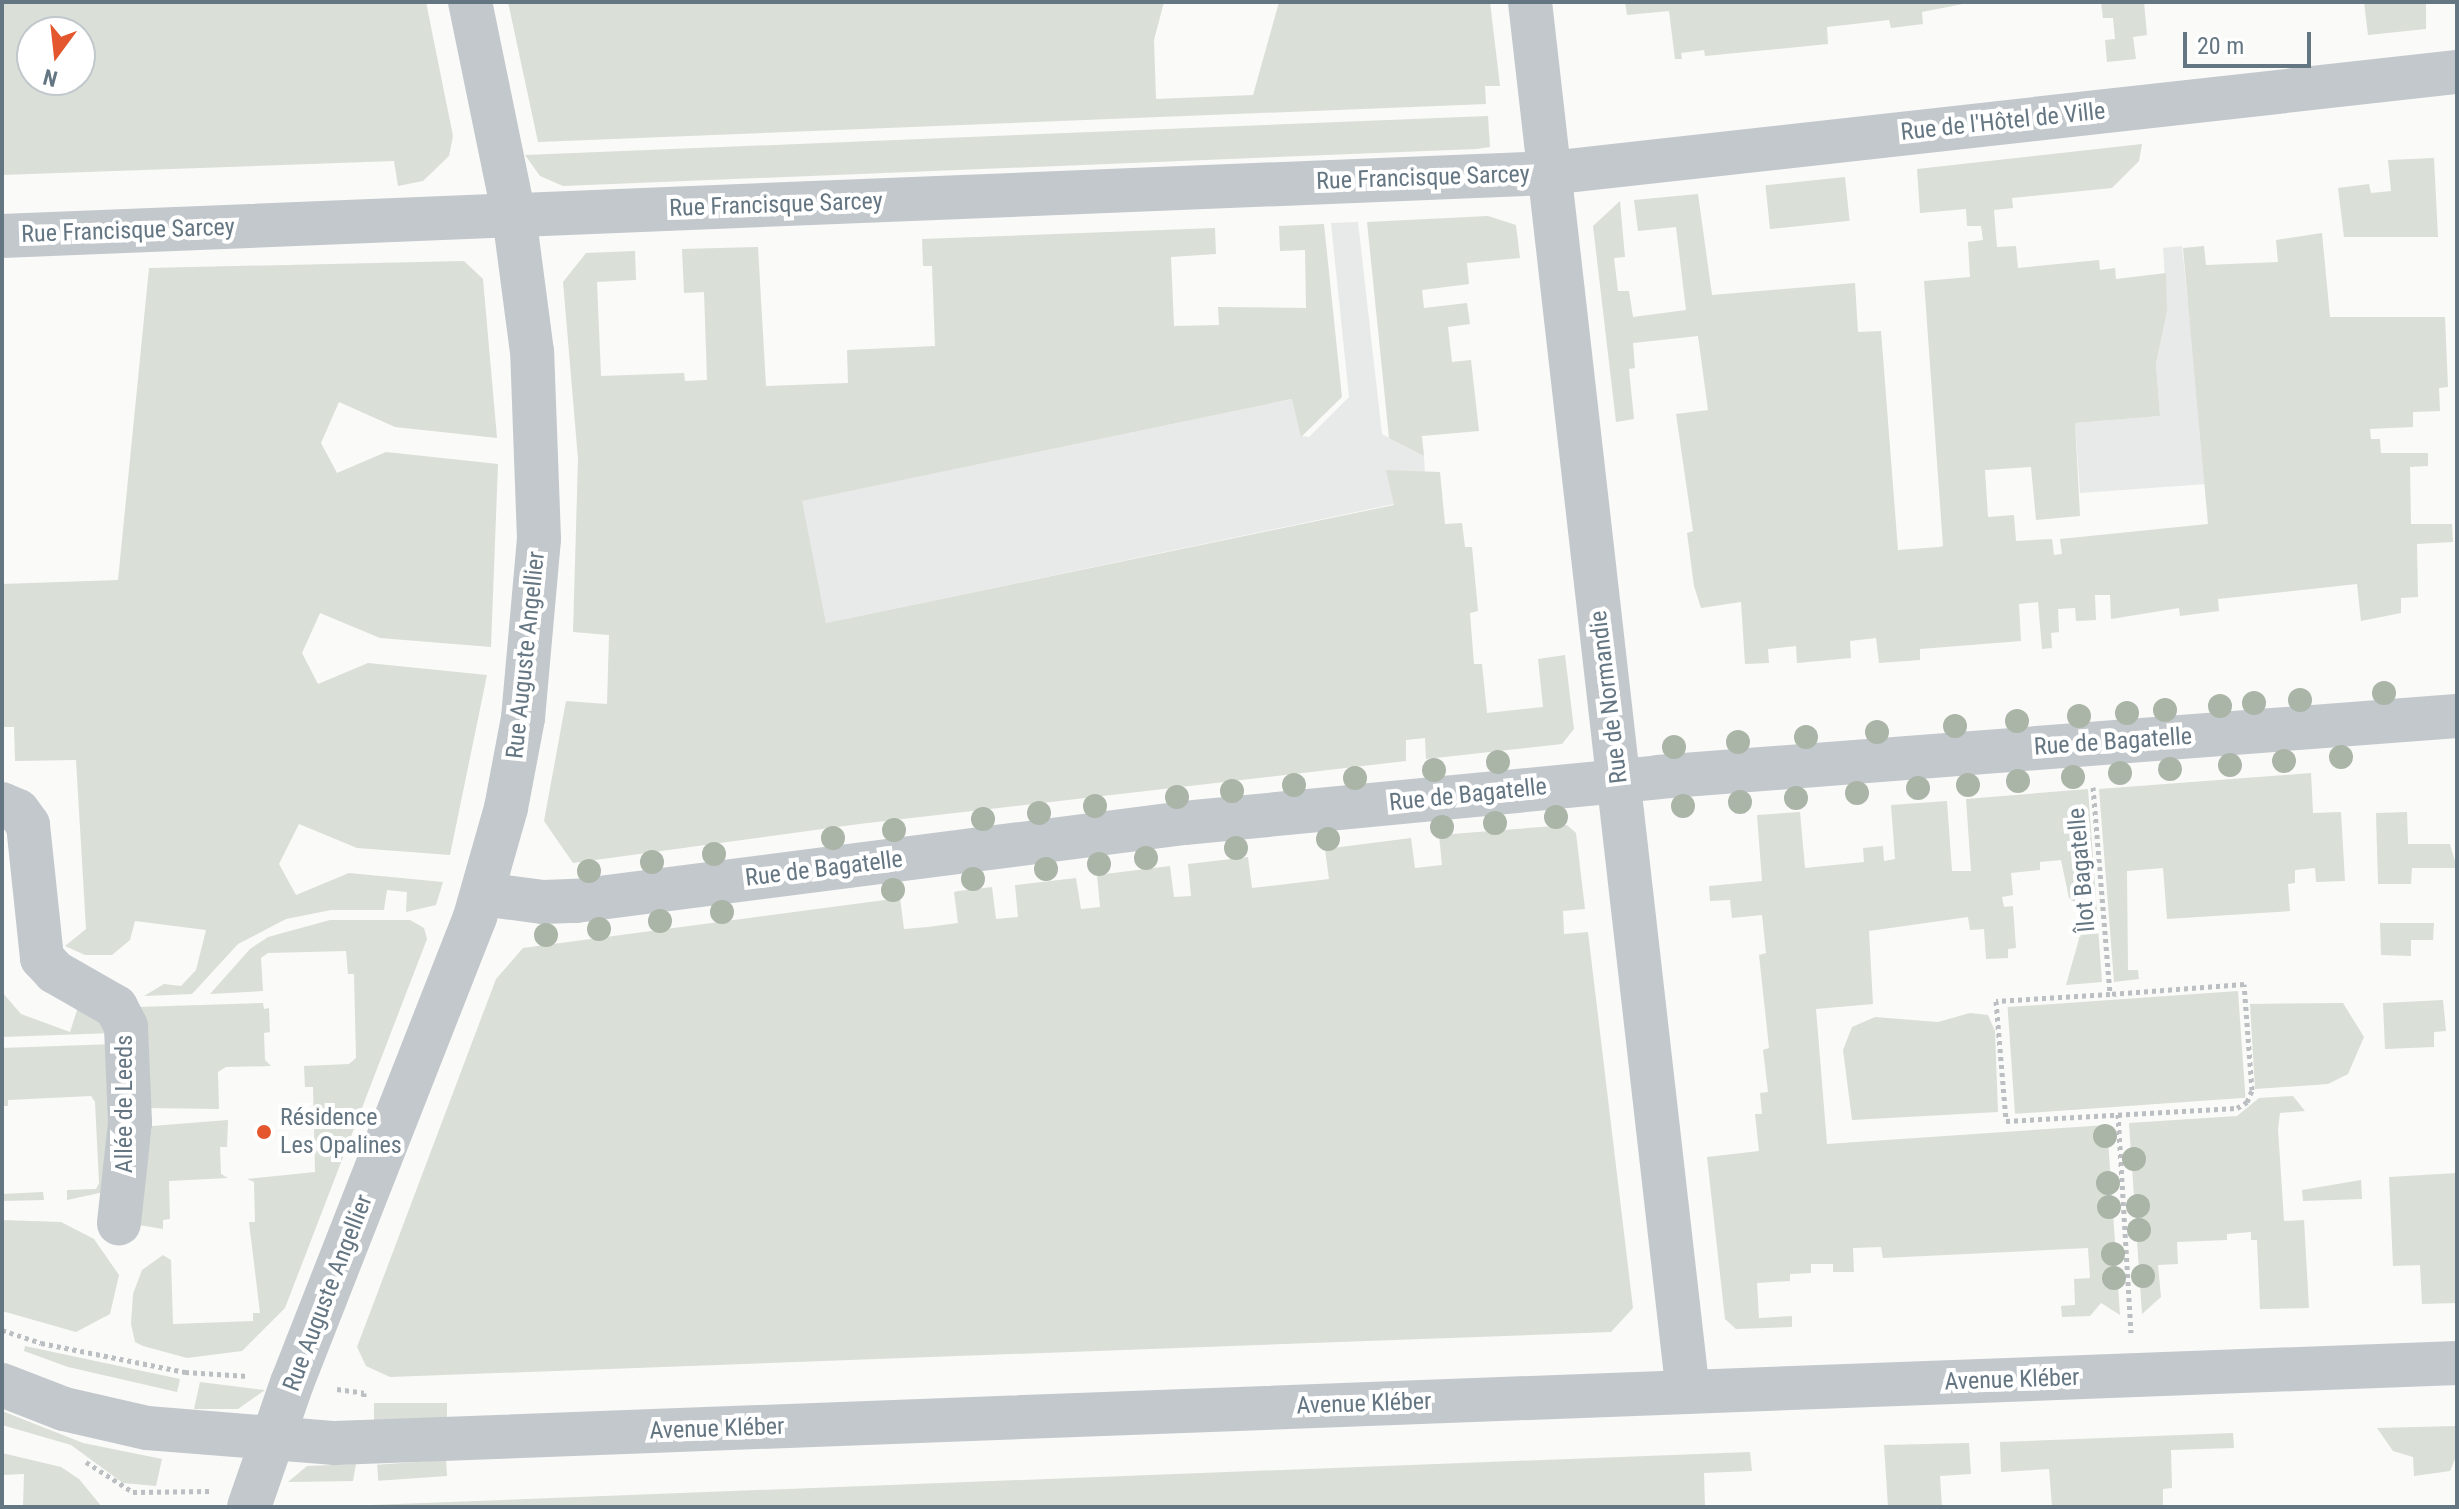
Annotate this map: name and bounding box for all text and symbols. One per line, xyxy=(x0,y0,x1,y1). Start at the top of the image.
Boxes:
north arrow xyxy=(16,16,96,96)
scale bar xyxy=(2187,16,2315,66)
text: 20 m xyxy=(2197,32,2244,60)
text: N xyxy=(40,64,60,92)
street label: Rue de l'Hôtel de Ville xyxy=(1899,97,2107,147)
street label: Rue Francisque Sarcey xyxy=(1316,160,1530,196)
street label: Rue Francisque Sarcey xyxy=(669,187,883,223)
street label: Rue Francisque Sarcey xyxy=(21,213,235,249)
street label: Rue Auguste Angellier xyxy=(501,550,551,760)
street label: Rue de Normandie xyxy=(1584,609,1634,785)
street label: Rue de Bagatelle xyxy=(2033,722,2193,762)
street label: Rue de Bagatelle xyxy=(1388,772,1548,818)
street label: Îlot Bagatelle xyxy=(2062,807,2102,933)
street label: Rue de Bagatelle xyxy=(744,845,904,893)
street label: Allée de Leeds xyxy=(111,1035,139,1173)
place label: Résidence Les Opalines xyxy=(280,1104,402,1160)
marker: Résidence Les Opalines xyxy=(255,1123,273,1141)
street label: Rue Auguste Angellier xyxy=(277,1191,379,1395)
street label: Avenue Kléber xyxy=(1944,1363,2080,1397)
street label: Avenue Kléber xyxy=(1296,1387,1432,1421)
street label: Avenue Kléber xyxy=(649,1412,785,1446)

